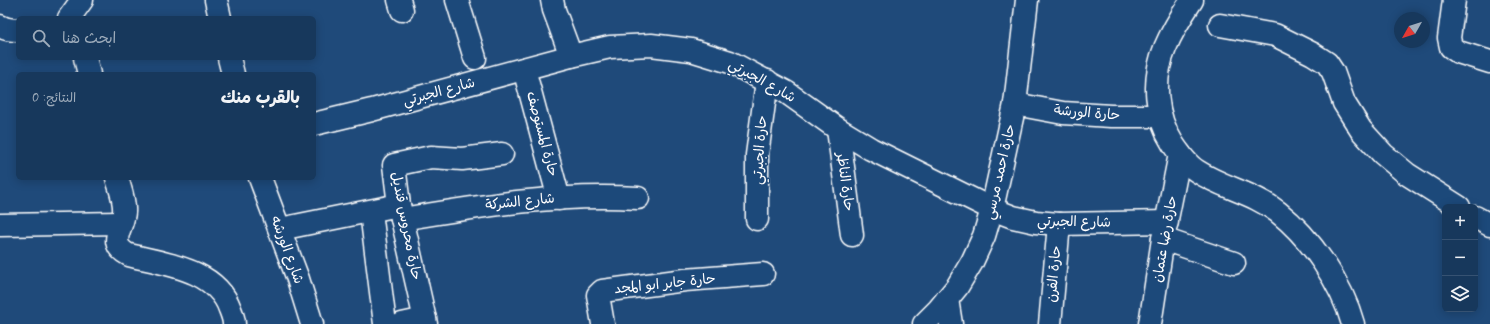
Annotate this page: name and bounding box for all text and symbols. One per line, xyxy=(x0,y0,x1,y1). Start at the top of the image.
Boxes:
north arrow xyxy=(1394,12,1430,48)
search box xyxy=(16,16,316,60)
icon: search xyxy=(30,27,52,49)
text: ابحث هنا xyxy=(62,29,116,49)
street label: شارع الجبرتي xyxy=(724,55,799,109)
street label: شارع الجبرتي xyxy=(401,74,478,113)
text: بالقرب منك xyxy=(221,87,300,109)
street label: حارة المستوصف xyxy=(522,89,562,179)
text: النتائج: 0 xyxy=(32,90,76,107)
street label: حارة الورشة xyxy=(1053,101,1121,125)
street label: حارة الجبرتي xyxy=(749,115,774,185)
street label: حارة احمد مرسي xyxy=(980,123,1023,222)
street label: حارة الناظر xyxy=(832,151,858,212)
street label: حارة محروس قنديل xyxy=(387,170,425,282)
street label: شارع الشركة xyxy=(484,189,556,215)
street label: حارة رضا عتمان xyxy=(1149,194,1181,284)
map controls xyxy=(1442,204,1478,312)
button: + xyxy=(1442,204,1478,240)
street label: شارع الجبرتي xyxy=(1037,212,1111,235)
street label: شارع الورشه xyxy=(266,214,308,286)
button: − xyxy=(1442,240,1478,276)
street label: حارة الفرن xyxy=(1043,245,1065,303)
street label: حارة جابر ابو المجد xyxy=(613,270,717,298)
button: layers xyxy=(1442,276,1478,312)

